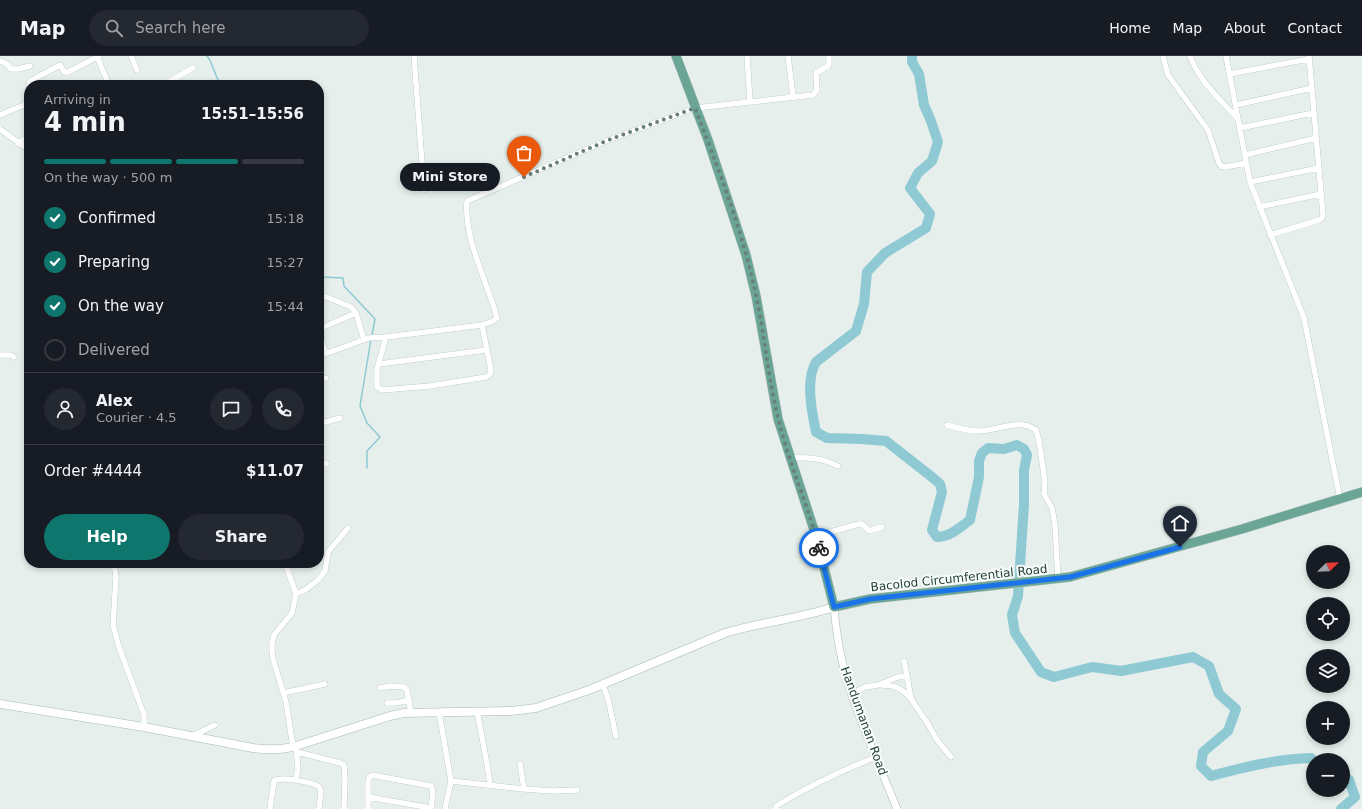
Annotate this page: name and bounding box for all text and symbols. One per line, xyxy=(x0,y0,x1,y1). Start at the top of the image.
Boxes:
search box xyxy=(89,10,369,46)
text: Map xyxy=(20,17,65,39)
icon: search xyxy=(103,17,125,39)
text: Search here xyxy=(135,19,225,37)
text: Home xyxy=(1109,20,1151,36)
text: Map xyxy=(1173,20,1202,36)
text: About xyxy=(1224,20,1266,36)
text: Contact xyxy=(1288,20,1342,36)
text: Arriving in xyxy=(44,92,111,107)
text: 15:51–15:56 xyxy=(201,105,304,123)
text: 4 min xyxy=(44,107,126,137)
pin xyxy=(507,136,541,177)
icon: bag xyxy=(513,142,535,164)
callout: Mini Store xyxy=(400,163,500,191)
text: Mini Store xyxy=(412,169,488,184)
text: On the way · 500 m xyxy=(44,170,172,185)
icon: check xyxy=(44,207,66,229)
text: Confirmed xyxy=(78,209,156,227)
text: 15:18 xyxy=(267,211,304,226)
icon: check xyxy=(44,251,66,273)
text: Preparing xyxy=(78,253,150,271)
text: 15:27 xyxy=(267,255,304,270)
icon: check xyxy=(44,295,66,317)
text: On the way xyxy=(78,297,164,315)
text: 15:44 xyxy=(267,299,304,314)
text: Delivered xyxy=(78,341,150,359)
button: person xyxy=(44,388,86,430)
button: chat xyxy=(210,388,252,430)
button: phone xyxy=(262,388,304,430)
text: Alex xyxy=(96,392,133,410)
text: Courier · 4.5 xyxy=(96,410,177,425)
text: Order #4444 xyxy=(44,462,142,480)
text: $11.07 xyxy=(246,462,304,480)
pin xyxy=(1163,506,1197,547)
icon: home xyxy=(1169,512,1191,534)
button: Help xyxy=(44,514,170,560)
button: Share xyxy=(178,514,304,560)
courier xyxy=(799,528,839,568)
icon: bike xyxy=(808,537,830,559)
north arrow xyxy=(1306,545,1350,589)
map controls xyxy=(1306,545,1350,797)
street label: Bacolod Circumferential Road xyxy=(870,562,1048,594)
button: locate xyxy=(1306,597,1350,641)
button: layers xyxy=(1306,649,1350,693)
street label: Handumanan Road xyxy=(838,665,890,777)
button: + xyxy=(1306,701,1350,745)
button: − xyxy=(1306,753,1350,797)

